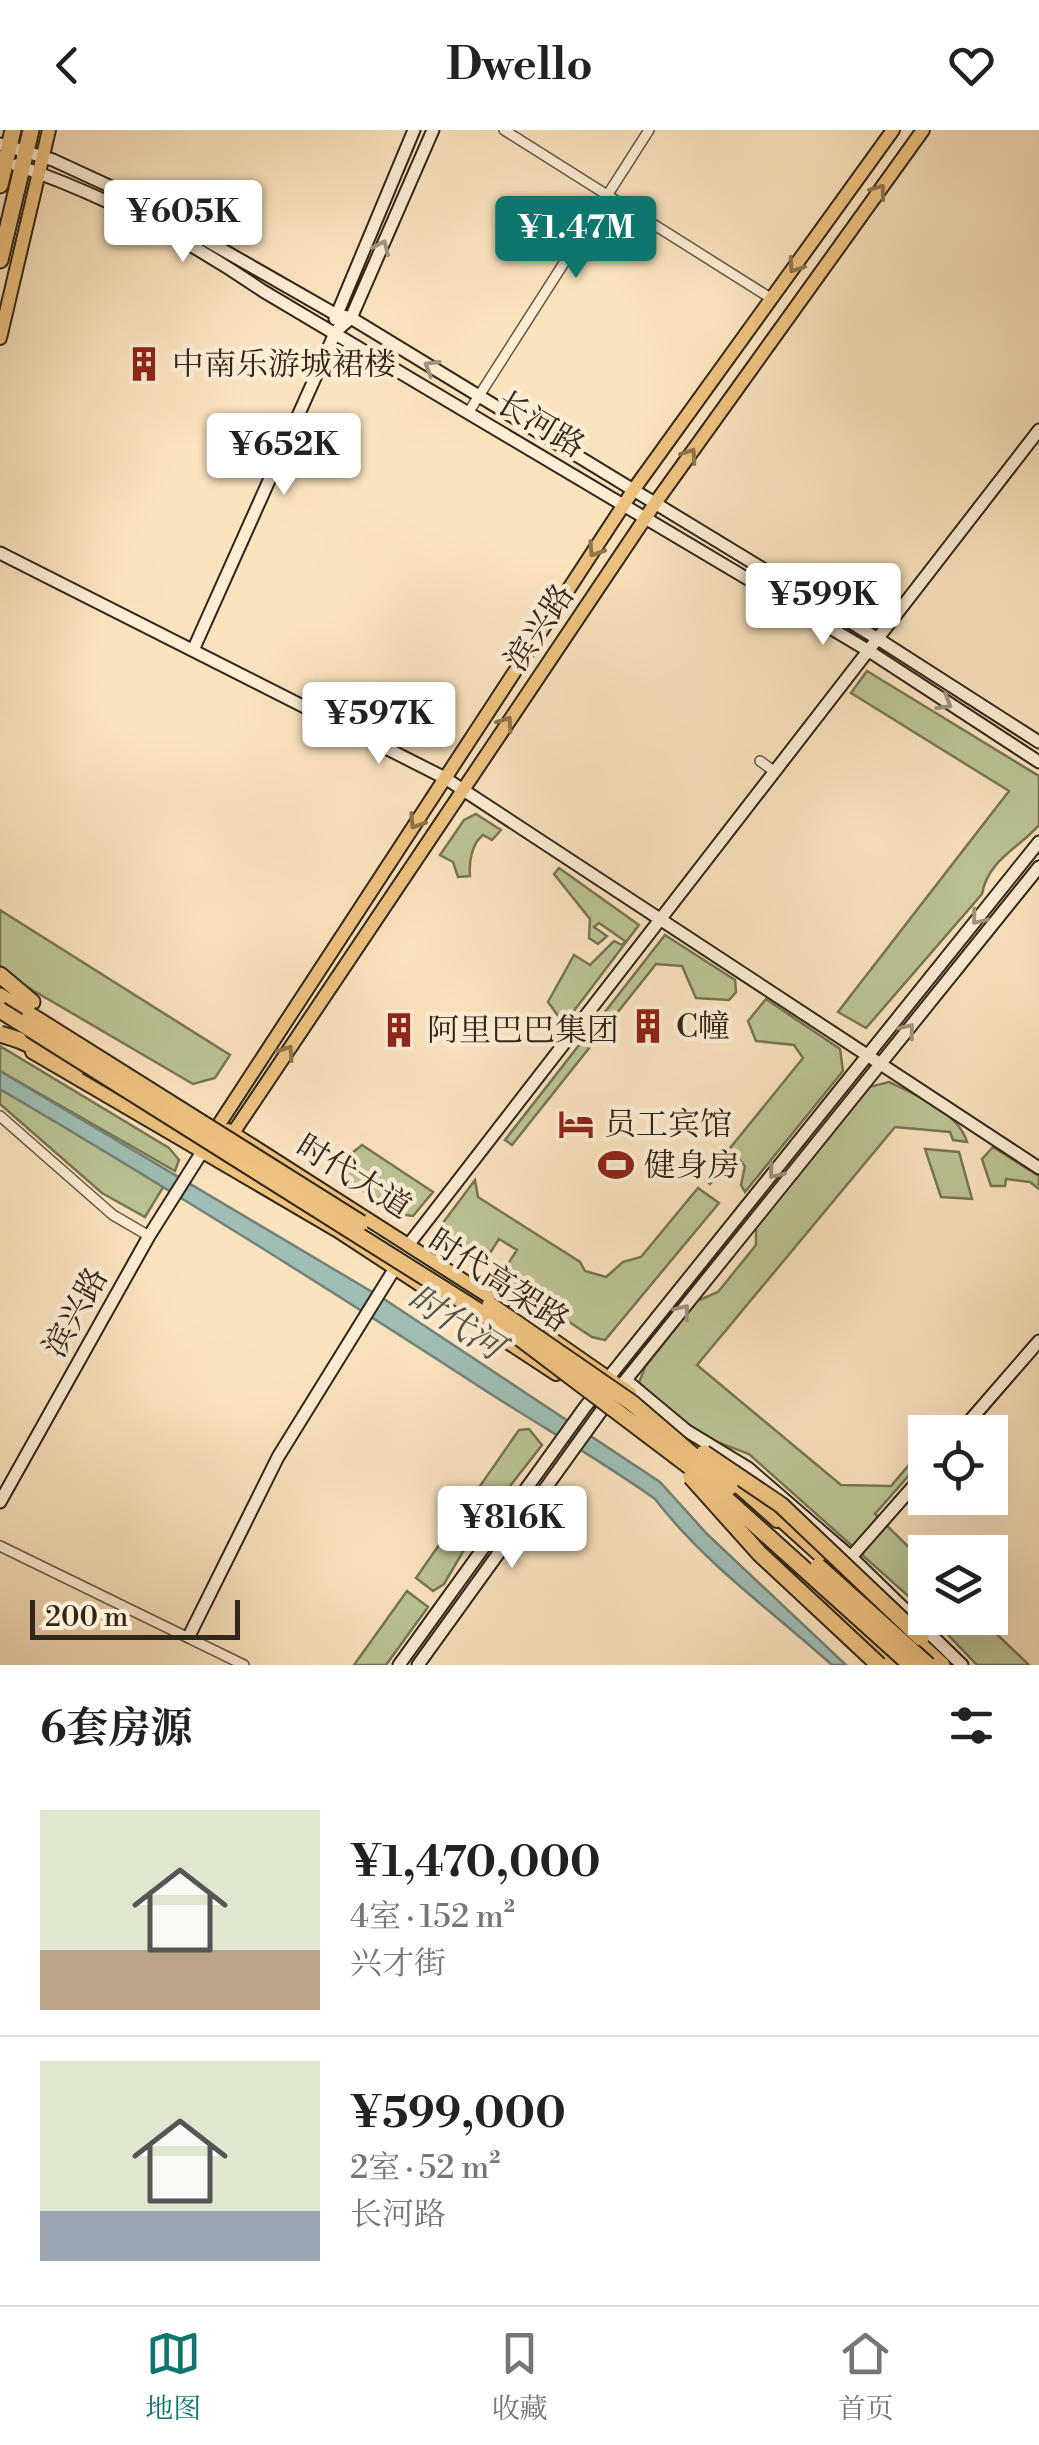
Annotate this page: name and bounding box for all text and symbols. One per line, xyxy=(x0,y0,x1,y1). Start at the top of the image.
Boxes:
text: Dwello xyxy=(446,37,593,94)
icon: back xyxy=(40,38,95,93)
icon: heart xyxy=(944,38,999,93)
pin: ¥605K xyxy=(113,180,253,265)
one-way arrow xyxy=(867,184,885,202)
text: ¥605K xyxy=(126,192,240,232)
pin: ¥1.47M xyxy=(495,196,657,281)
text: ¥1.47M xyxy=(517,208,635,248)
one-way arrow xyxy=(370,239,390,257)
one-way arrow xyxy=(789,255,808,274)
building icon: 中南乐游城裙楼 xyxy=(125,345,163,383)
place label: 中南乐游城裙楼 xyxy=(172,345,396,385)
one-way arrow xyxy=(424,360,442,379)
street label: 长河路 xyxy=(489,383,592,467)
pin: ¥652K xyxy=(214,413,354,498)
text: ¥652K xyxy=(229,425,339,465)
one-way arrow xyxy=(678,448,696,466)
one-way arrow xyxy=(588,539,607,557)
pin: ¥599K xyxy=(753,563,893,648)
text: ¥599K xyxy=(768,575,878,615)
street label: 滨兴路 xyxy=(496,577,583,679)
pin: ¥597K xyxy=(309,682,449,767)
one-way arrow xyxy=(934,691,952,710)
text: ¥597K xyxy=(324,694,434,734)
one-way arrow xyxy=(494,716,512,735)
one-way arrow xyxy=(410,811,429,829)
one-way arrow xyxy=(972,906,990,924)
building icon: C幢 xyxy=(629,1007,667,1045)
place label: C幢 xyxy=(676,1007,730,1047)
building icon: 阿里巴巴集团 xyxy=(380,1011,418,1049)
place label: 阿里巴巴集团 xyxy=(427,1011,619,1051)
one-way arrow xyxy=(896,1024,914,1042)
one-way arrow xyxy=(275,1045,293,1064)
hotel icon: 员工宾馆 xyxy=(557,1105,595,1143)
place label: 员工宾馆 xyxy=(604,1105,732,1145)
street label: 时代大道 xyxy=(289,1126,418,1228)
sports icon: 健身房 xyxy=(597,1146,635,1184)
place label: 健身房 xyxy=(644,1146,740,1186)
one-way arrow xyxy=(769,1160,787,1178)
street label: 时代高架路 xyxy=(420,1220,576,1341)
street label: 滨兴路 xyxy=(35,1261,117,1364)
water label: 时代河 xyxy=(399,1277,516,1373)
one-way arrow xyxy=(671,1305,689,1323)
map controls xyxy=(908,1415,1008,1635)
button: locate xyxy=(908,1415,1008,1515)
pin: ¥816K xyxy=(442,1486,582,1571)
text: ¥816K xyxy=(460,1498,564,1538)
button: layers xyxy=(908,1535,1008,1635)
scale bar xyxy=(30,1595,240,1640)
text: 200 m xyxy=(45,1600,128,1635)
icon: filters xyxy=(944,1698,999,1753)
text: 6套房源 xyxy=(40,1703,192,1756)
text: ¥1,470,000 xyxy=(350,1837,601,1890)
icon: home xyxy=(120,1850,240,1970)
text: 4室 · 152 m² xyxy=(350,1897,515,1937)
text: 兴才街 xyxy=(350,1944,446,1984)
text: ¥599,000 xyxy=(350,2088,566,2141)
icon: home xyxy=(120,2101,240,2221)
text: 2室 · 52 m² xyxy=(350,2148,500,2188)
text: 长河路 xyxy=(350,2195,446,2235)
tab: 地图 xyxy=(145,2326,201,2427)
tab: 收藏 xyxy=(491,2326,548,2427)
tab: 首页 xyxy=(838,2326,894,2427)

